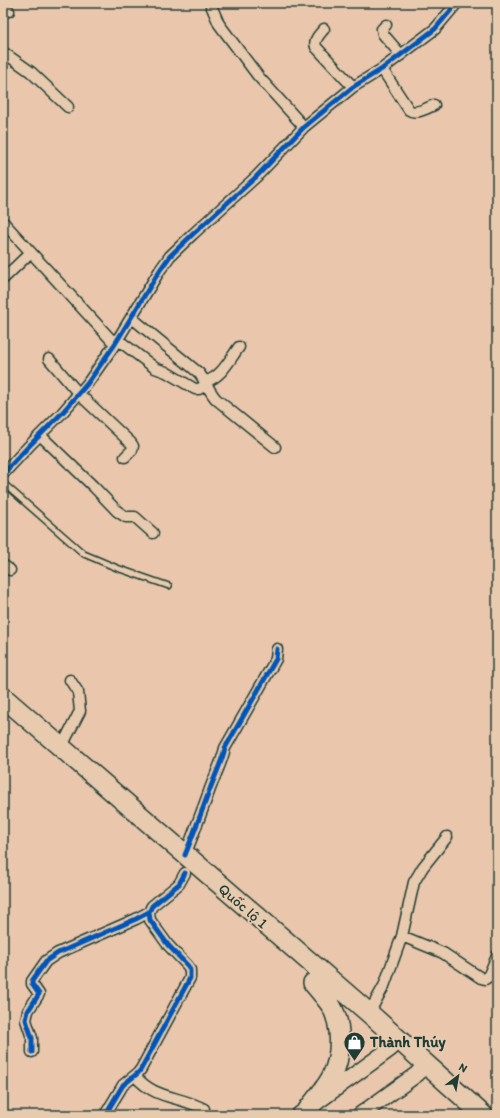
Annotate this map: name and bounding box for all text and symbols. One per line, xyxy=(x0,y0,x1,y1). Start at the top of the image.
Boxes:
street label: Quốc lộ 1 xyxy=(215,880,271,932)
shop icon: Thành Thúy xyxy=(342,1029,368,1062)
place label: Thành Thúy xyxy=(369,1033,446,1052)
north arrow xyxy=(438,1056,478,1096)
text: N xyxy=(456,1060,469,1075)

